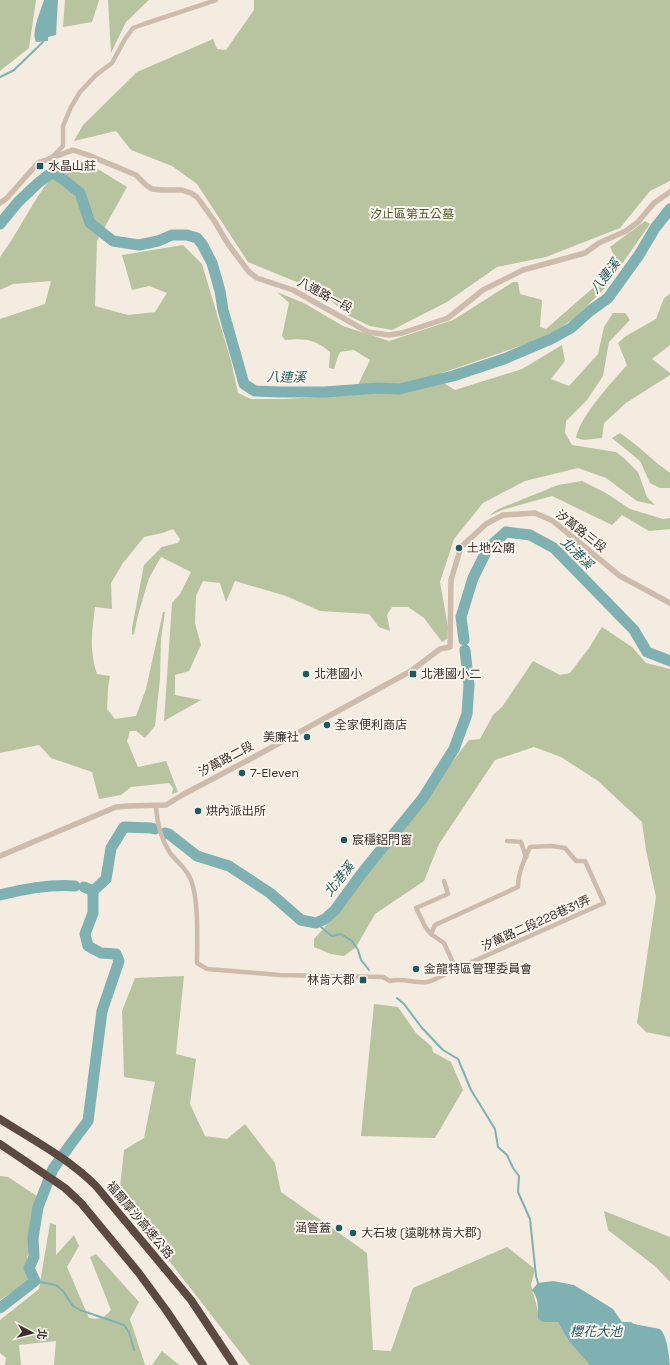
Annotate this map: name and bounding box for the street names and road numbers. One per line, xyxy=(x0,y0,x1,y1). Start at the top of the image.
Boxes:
street label: 八連路一段 xyxy=(295,274,355,316)
street label: 汐萬路三段 xyxy=(552,506,610,556)
street label: 汐萬路二段 xyxy=(196,738,256,780)
street label: 汐萬路二段228巷31弄 xyxy=(479,892,593,954)
street label: 福爾摩沙高速公路 xyxy=(103,1178,177,1262)

